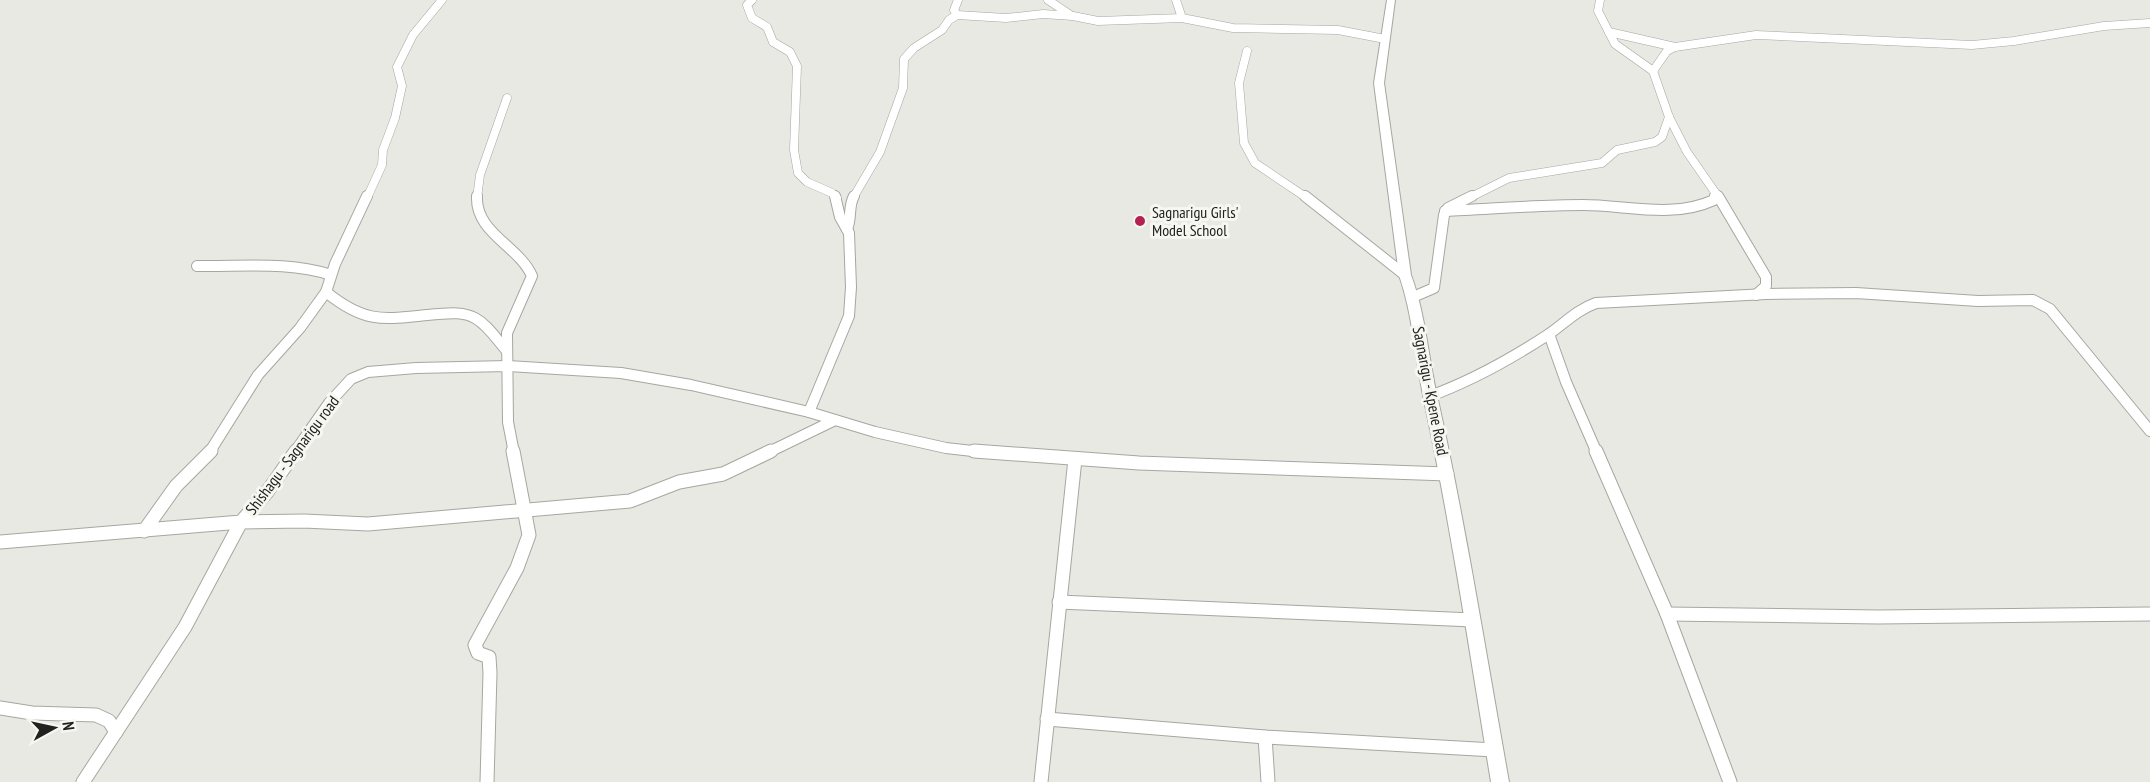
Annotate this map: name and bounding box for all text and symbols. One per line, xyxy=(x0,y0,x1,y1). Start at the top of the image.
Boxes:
place label: Sagnarigu Girls' Model School xyxy=(1152,202,1239,240)
marker: Sagnarigu Girls' Model School xyxy=(1133,214,1147,228)
street label: Sagnarigu - Kpene Road xyxy=(1409,325,1453,457)
street label: Shishagu - Sagnarigu road xyxy=(241,392,343,518)
north arrow xyxy=(24,698,84,758)
text: N xyxy=(58,720,79,732)

